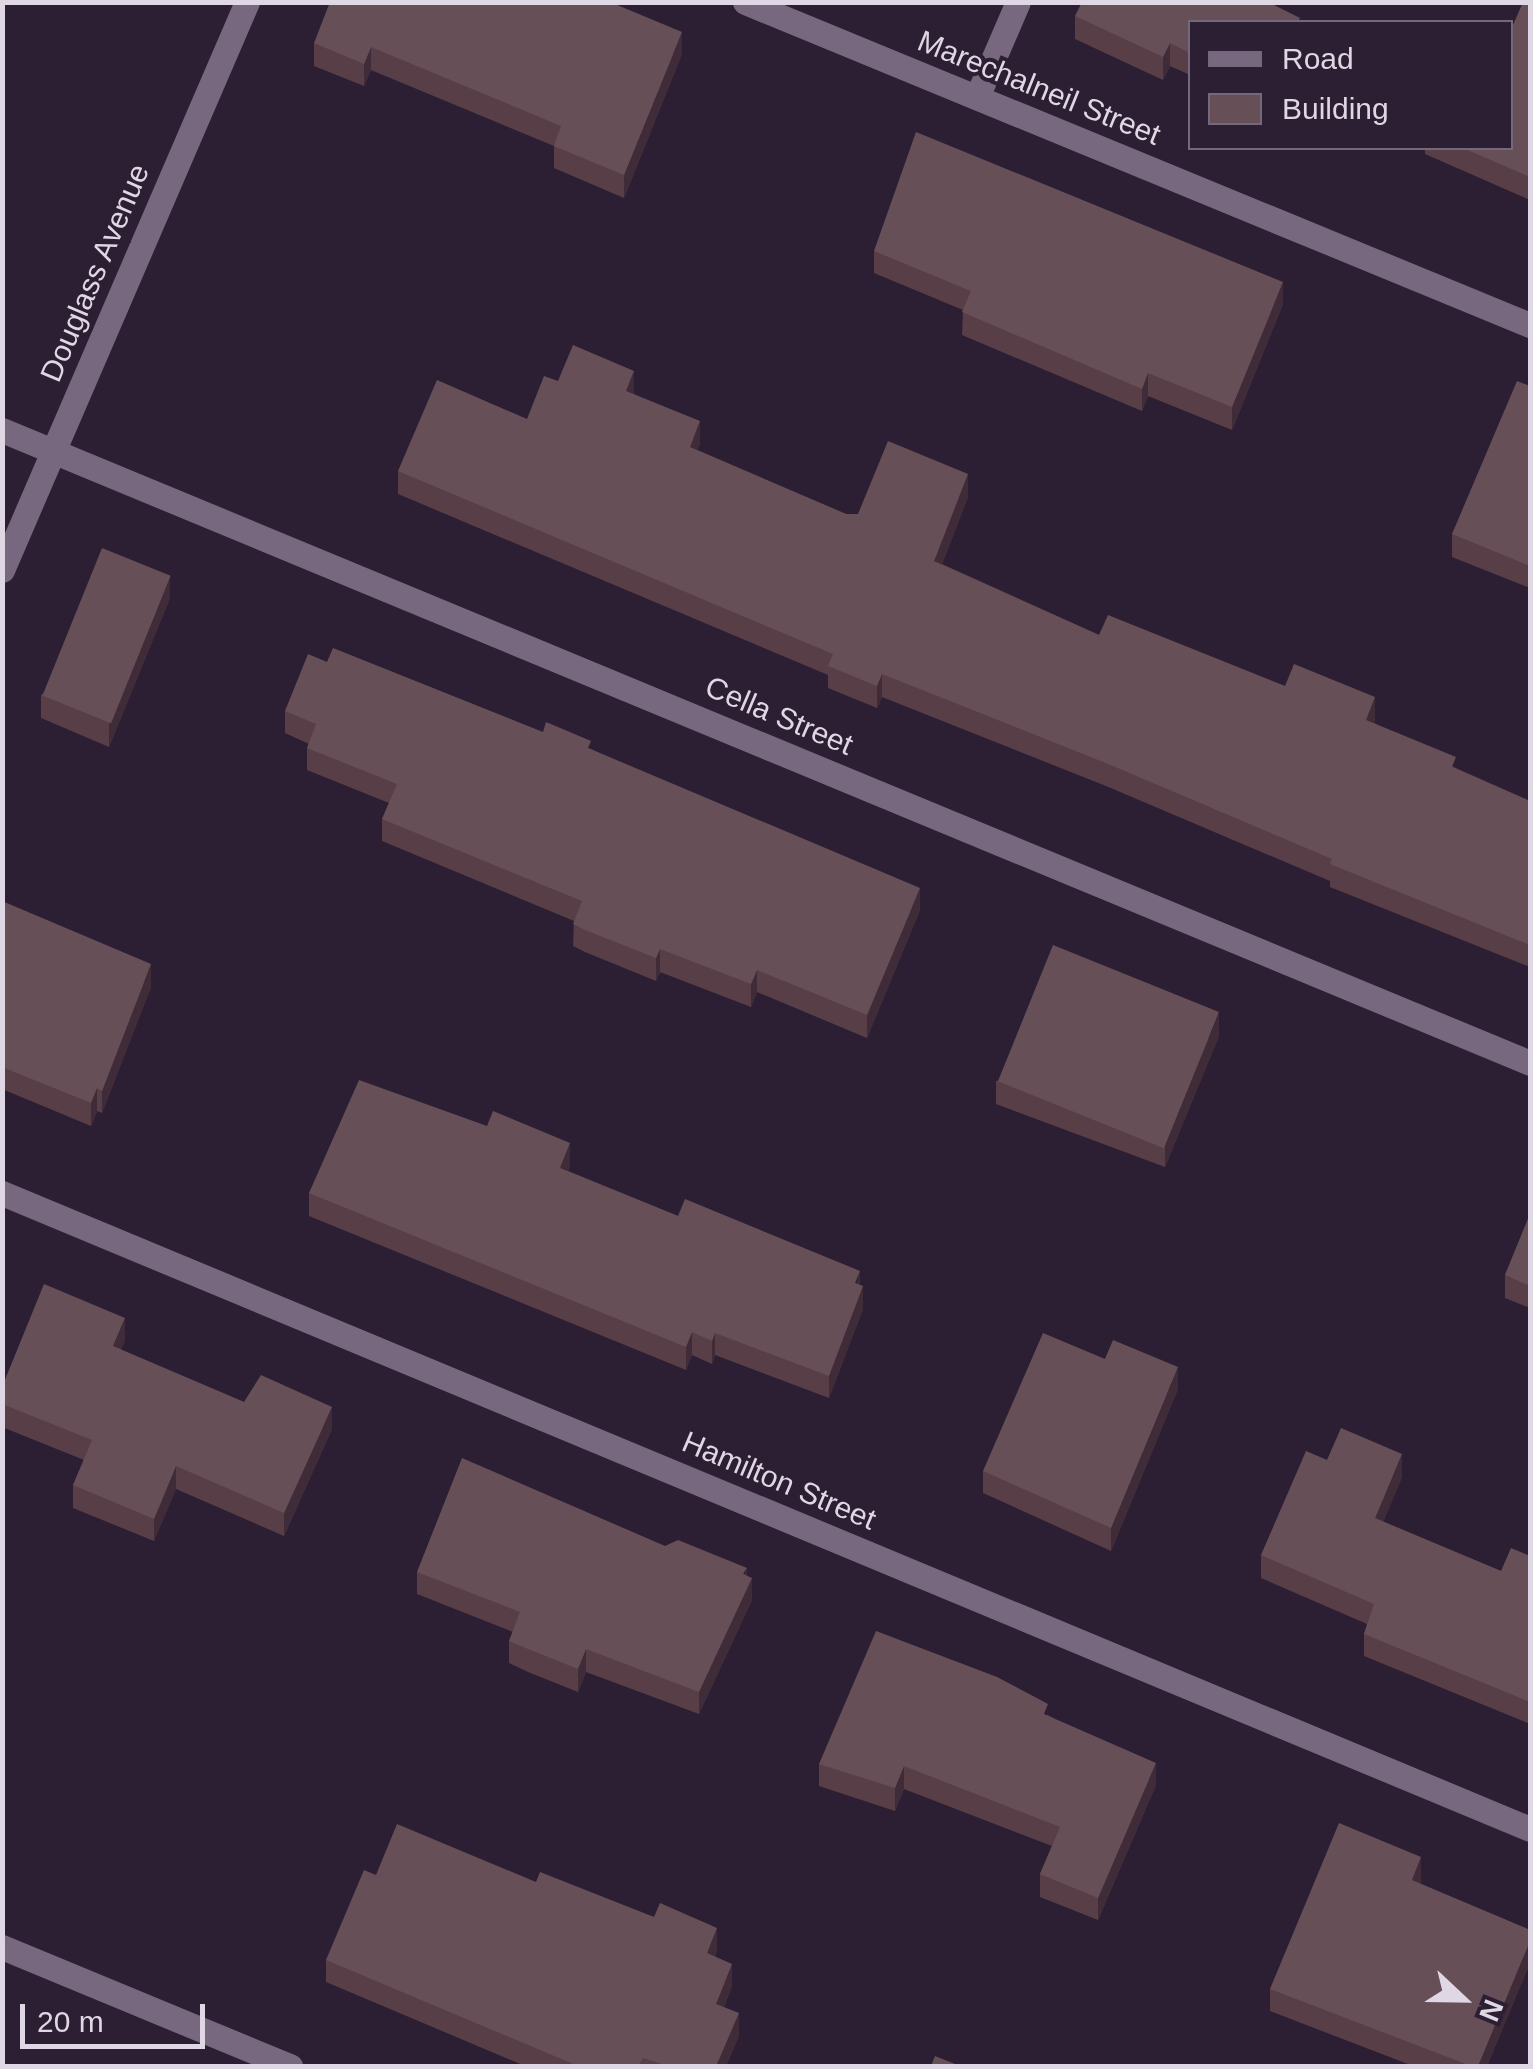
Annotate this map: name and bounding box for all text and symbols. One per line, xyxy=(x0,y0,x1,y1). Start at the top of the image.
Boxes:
legend xyxy=(1188,20,1513,150)
street label: Marechalneil Street xyxy=(912,23,1166,153)
text: Road xyxy=(1282,42,1354,75)
text: Building xyxy=(1282,92,1389,125)
street label: Douglass Avenue xyxy=(33,158,157,388)
street label: Cella Street xyxy=(700,669,858,763)
street label: Hamilton Street xyxy=(677,1424,881,1538)
north arrow xyxy=(1413,1949,1513,2049)
scale bar xyxy=(25,1984,210,2046)
text: N xyxy=(1473,1995,1509,2026)
text: 20 m xyxy=(37,2005,104,2038)

